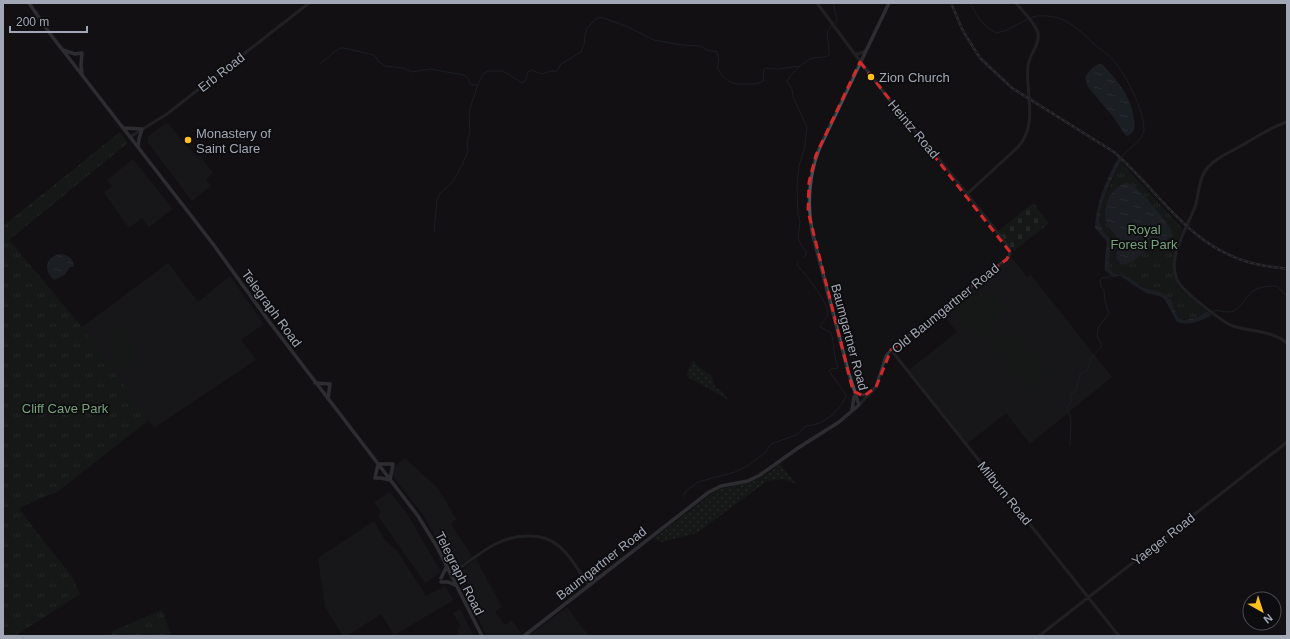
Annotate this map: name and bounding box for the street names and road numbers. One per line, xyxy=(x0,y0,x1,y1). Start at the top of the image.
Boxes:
street label: Erb Road xyxy=(195,50,248,95)
street label: Heintz Road xyxy=(885,97,942,162)
street label: Old Baumgartner Road xyxy=(889,260,1002,356)
street label: Telegraph Road xyxy=(239,267,305,350)
street label: Baumgartner Road xyxy=(828,282,871,392)
street label: Milburn Road xyxy=(974,459,1035,528)
street label: Yaeger Road xyxy=(1129,510,1198,569)
street label: Baumgartner Road xyxy=(553,524,649,603)
street label: Telegraph Road xyxy=(432,529,487,618)

